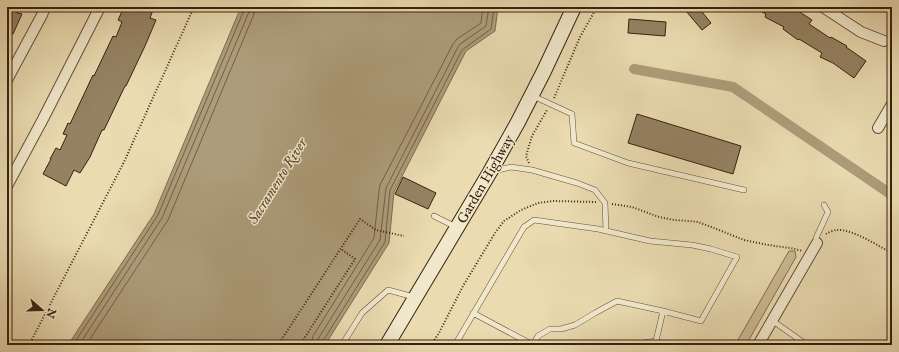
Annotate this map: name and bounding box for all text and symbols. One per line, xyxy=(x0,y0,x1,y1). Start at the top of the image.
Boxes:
street label: Garden Highway xyxy=(453,132,519,227)
water label: Sacramento River xyxy=(244,134,312,228)
north arrow xyxy=(22,290,62,330)
text: N xyxy=(42,305,59,320)

